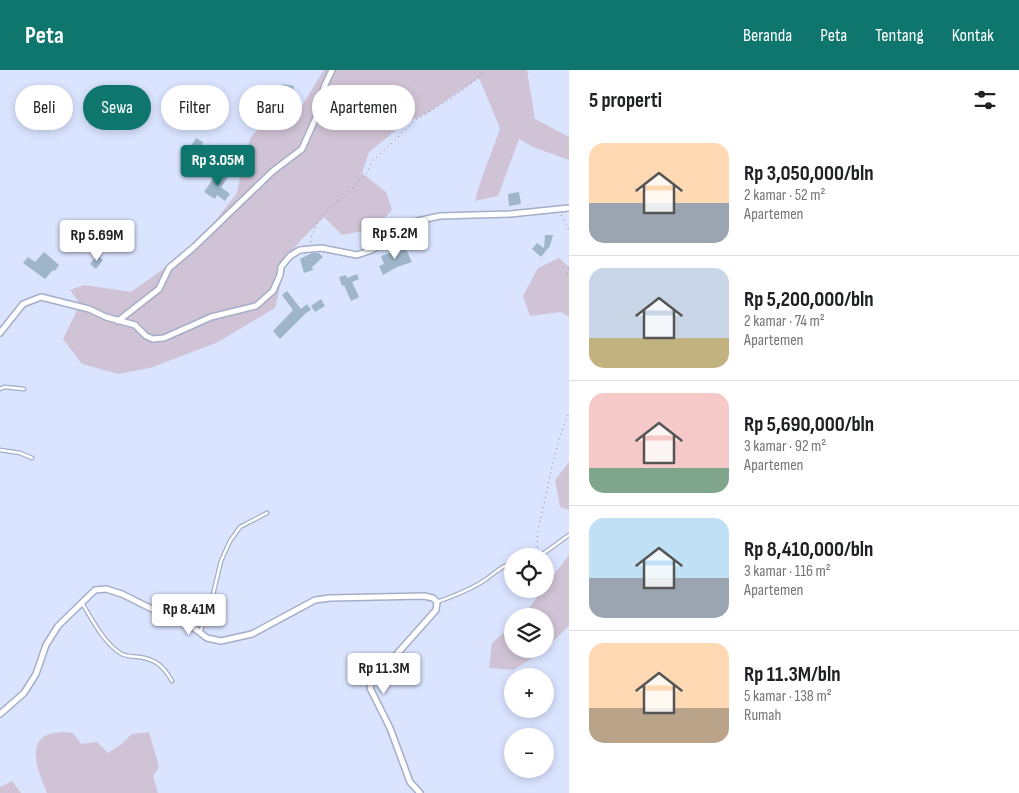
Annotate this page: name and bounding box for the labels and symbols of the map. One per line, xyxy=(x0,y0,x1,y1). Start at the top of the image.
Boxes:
pin: Rp 3.05M xyxy=(166,144,270,187)
pin: Rp 5.2M xyxy=(349,218,441,260)
pin: Rp 5.69M xyxy=(45,220,149,262)
pin: Rp 8.41M xyxy=(137,594,241,636)
pin: Rp 11.3M xyxy=(332,652,436,695)

